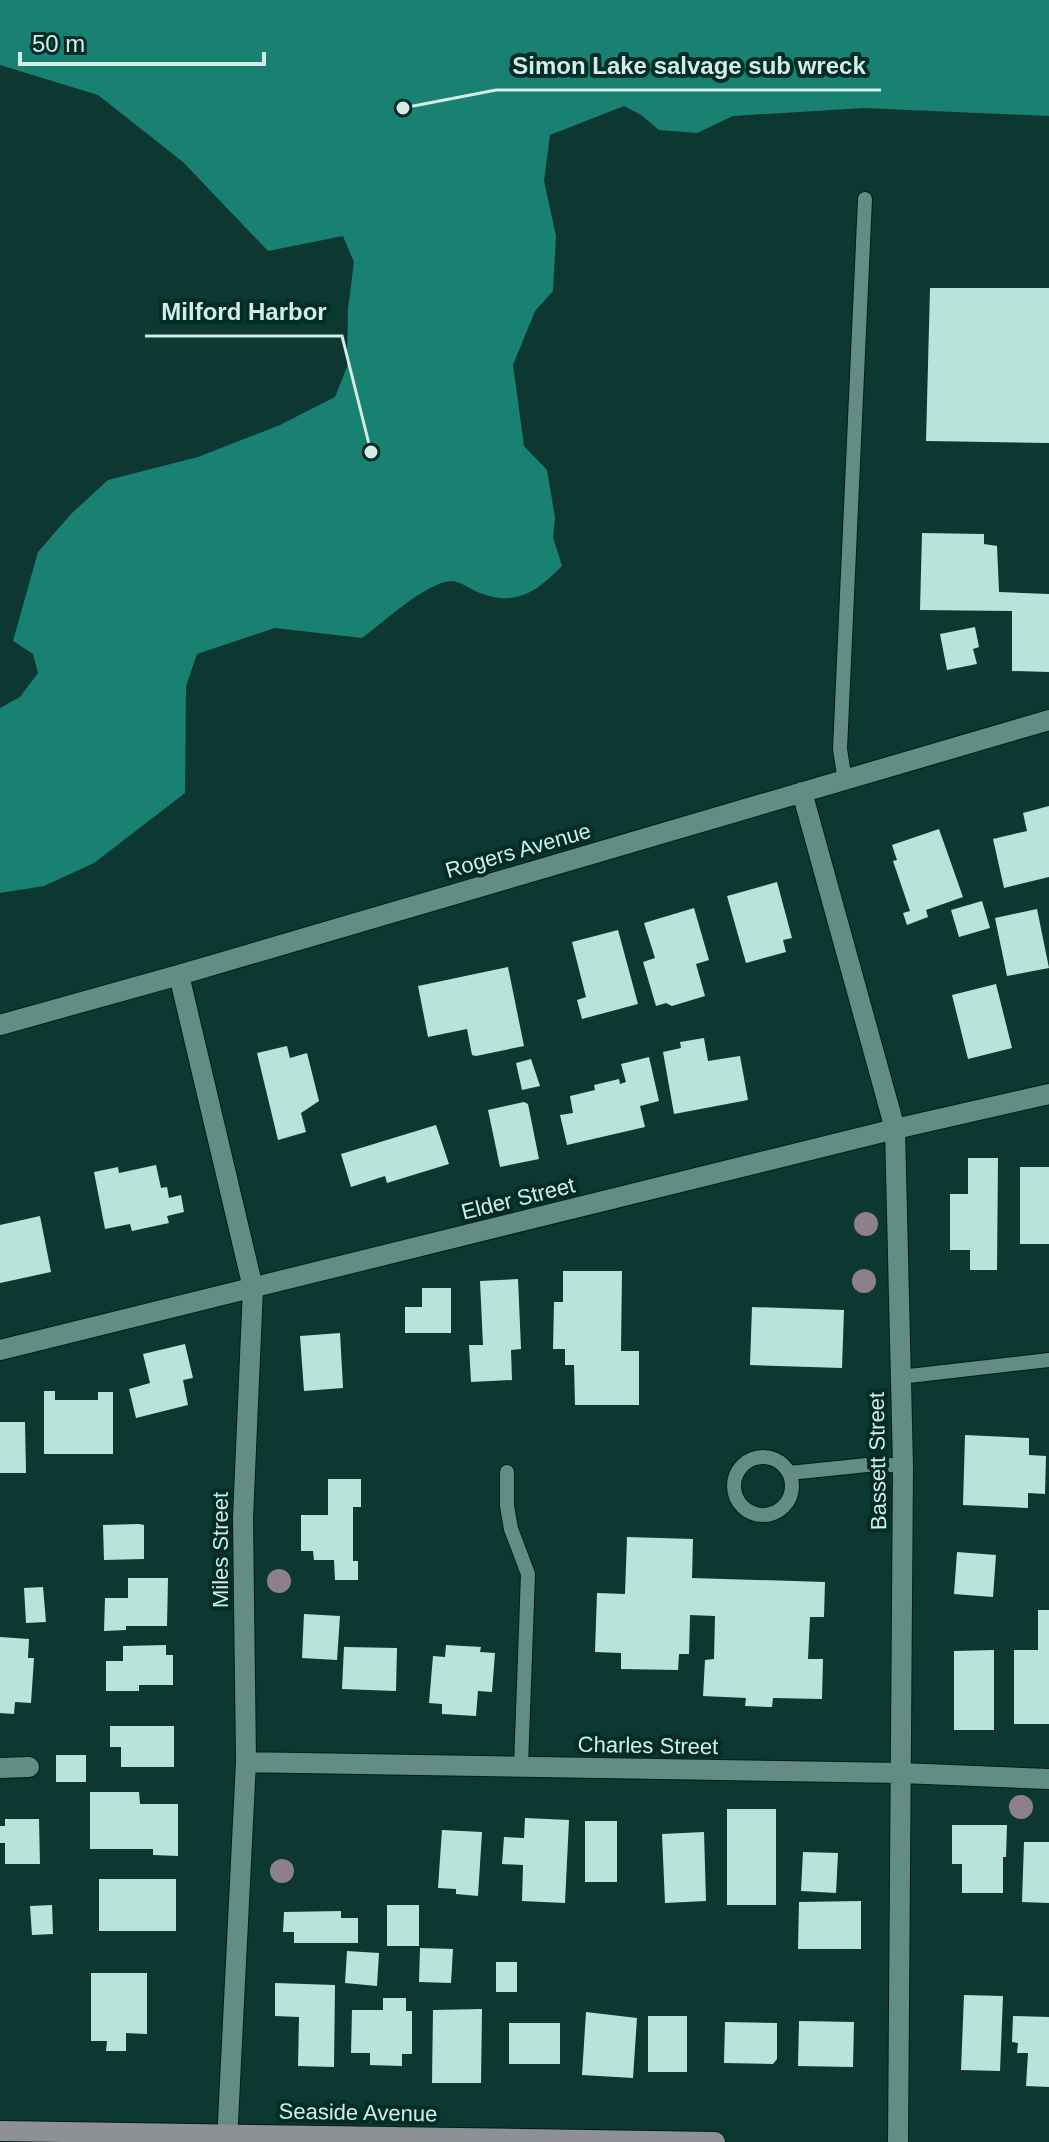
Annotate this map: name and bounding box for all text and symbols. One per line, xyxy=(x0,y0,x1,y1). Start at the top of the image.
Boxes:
scale bar xyxy=(20,16,264,66)
text: 50 m xyxy=(32,30,85,57)
callout: Simon Lake salvage sub wreck xyxy=(496,42,881,90)
text: Simon Lake salvage sub wreck xyxy=(512,52,866,79)
callout: Milford Harbor xyxy=(145,288,342,336)
text: Milford Harbor xyxy=(161,298,327,325)
street label: Rogers Avenue xyxy=(443,818,594,883)
street label: Elder Street xyxy=(459,1172,578,1225)
street label: Bassett Street xyxy=(864,1392,891,1530)
street label: Miles Street xyxy=(208,1492,233,1608)
street label: Charles Street xyxy=(577,1732,719,1759)
street label: Seaside Avenue xyxy=(278,2099,438,2126)

